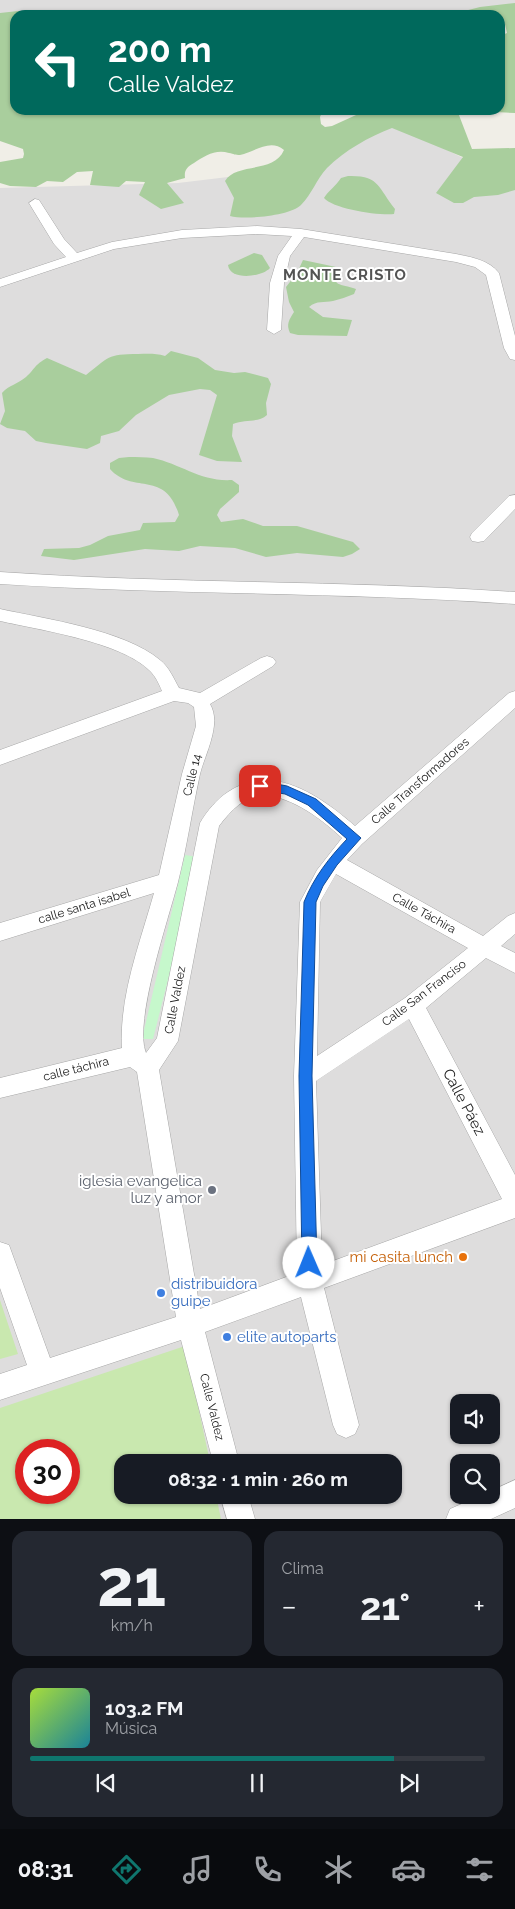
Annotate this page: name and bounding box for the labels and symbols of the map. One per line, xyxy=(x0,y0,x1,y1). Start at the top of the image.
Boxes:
district label: MONTE CRISTO xyxy=(283,266,407,284)
street label: Calle Transformadores xyxy=(368,735,472,827)
street label: Calle 14 xyxy=(180,752,204,798)
pin xyxy=(239,765,281,807)
street label: calle santa isabel xyxy=(36,885,132,927)
street label: Calle Táchira xyxy=(390,890,458,936)
street label: Calle San Franciso xyxy=(379,957,469,1029)
street label: Calle Valdez xyxy=(162,965,188,1035)
street label: calle táchira xyxy=(42,1054,110,1084)
street label: Calle Páez xyxy=(439,1066,489,1138)
place label: iglesia evangelica luz y amor xyxy=(79,1172,203,1207)
marker: iglesia evangelica luz y amor xyxy=(206,1184,218,1196)
position arrow xyxy=(282,1236,334,1288)
place label: mi casita lunch xyxy=(349,1248,453,1266)
marker: mi casita lunch xyxy=(457,1251,469,1263)
place label: distribuidora guipe xyxy=(171,1275,258,1310)
marker: distribuidora guipe xyxy=(155,1287,167,1299)
place label: elite autoparts xyxy=(237,1328,337,1346)
marker: elite autoparts xyxy=(221,1331,233,1343)
street label: Calle Valdez xyxy=(197,1372,227,1442)
speed limit sign: 30 xyxy=(15,1439,80,1504)

